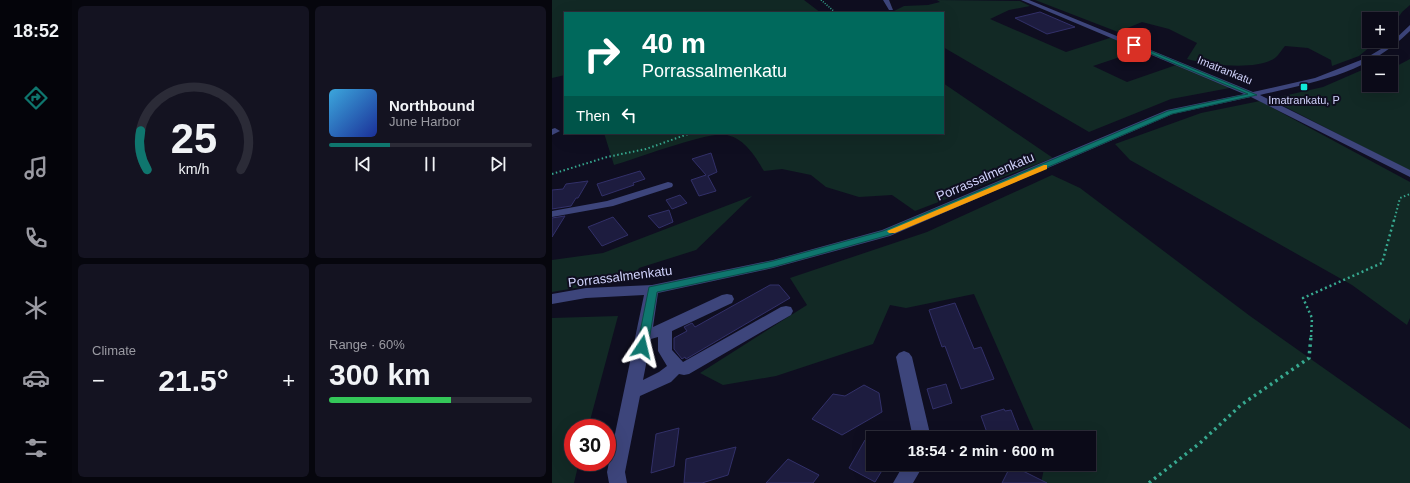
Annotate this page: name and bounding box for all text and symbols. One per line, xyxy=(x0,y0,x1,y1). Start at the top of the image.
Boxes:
map controls xyxy=(1362,12,1398,92)
button: + xyxy=(1362,12,1398,48)
text: 18:52 xyxy=(13,21,59,41)
icon: right xyxy=(576,28,628,80)
text: 40 m xyxy=(642,28,706,59)
pin xyxy=(1117,28,1151,62)
icon: arrive xyxy=(1123,34,1145,56)
street label: Imatrankatu xyxy=(1196,54,1254,86)
button: − xyxy=(1362,56,1398,92)
text: Porrassalmenkatu xyxy=(642,61,787,81)
marker: Imatrankatu, P xyxy=(1299,82,1309,92)
icon: directions xyxy=(22,84,50,112)
place label: Imatrankatu, P xyxy=(1268,94,1340,106)
text: Northbound xyxy=(389,97,475,114)
icon: left xyxy=(618,104,640,126)
text: Then xyxy=(576,107,610,124)
text: June Harbor xyxy=(389,114,461,129)
text: 25 xyxy=(170,115,217,162)
street label: Porrassalmenkatu xyxy=(934,149,1036,204)
icon: previous xyxy=(352,153,374,175)
icon: pause xyxy=(419,153,441,175)
icon: next xyxy=(487,153,509,175)
icon: music xyxy=(22,154,50,182)
text: km/h xyxy=(178,160,209,176)
icon: phone xyxy=(22,224,50,252)
street label: Porrassalmenkatu xyxy=(567,263,673,290)
icon: climate xyxy=(22,294,50,322)
position arrow xyxy=(621,326,663,368)
text: Range · 60% xyxy=(329,337,405,352)
text: Climate xyxy=(92,343,136,358)
text: 300 km xyxy=(329,358,431,391)
icon: car xyxy=(22,364,50,392)
text: 21.5° xyxy=(158,364,229,397)
text: − xyxy=(92,368,105,393)
text: + xyxy=(282,368,295,393)
speed limit sign: 30 xyxy=(564,419,616,471)
icon: filters xyxy=(22,434,50,462)
text: 18:54 · 2 min · 600 m xyxy=(908,442,1054,459)

